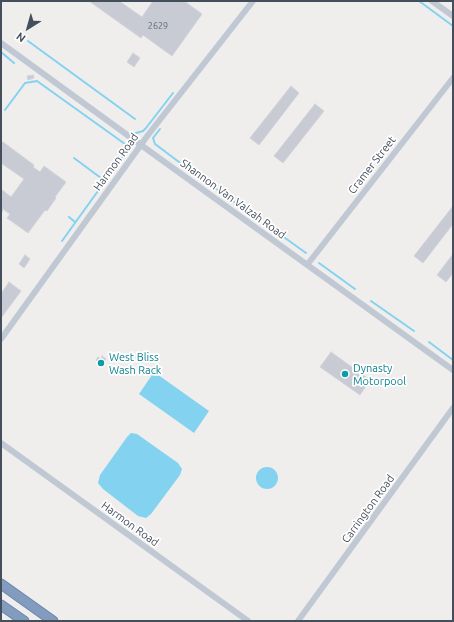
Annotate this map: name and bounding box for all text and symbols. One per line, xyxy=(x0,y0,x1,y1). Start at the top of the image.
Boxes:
north arrow xyxy=(8,8,48,48)
house number: 2629 xyxy=(148,21,168,31)
text: N xyxy=(14,30,28,45)
street label: Harmon Road xyxy=(91,131,141,193)
street label: Cramer Street xyxy=(345,134,399,196)
street label: Shannon Van Valzah Road xyxy=(178,156,288,242)
place label: West Bliss Wash Rack xyxy=(109,350,161,376)
marker: West Bliss Wash Rack xyxy=(96,358,106,368)
place label: Dynasty Motorpool xyxy=(353,361,406,387)
marker: Dynasty Motorpool xyxy=(340,369,350,379)
street label: Carrington Road xyxy=(339,472,397,546)
street label: Harmon Road xyxy=(99,499,161,549)

